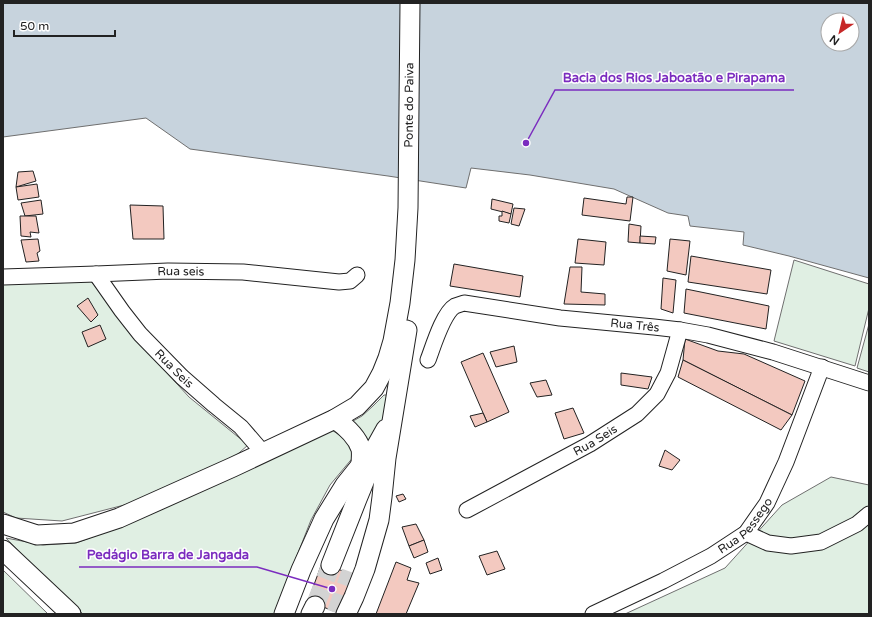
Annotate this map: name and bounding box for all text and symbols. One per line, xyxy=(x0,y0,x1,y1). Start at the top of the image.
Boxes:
scale bar xyxy=(14,12,115,38)
north arrow xyxy=(820,12,860,52)
text: 50 m xyxy=(20,19,49,33)
text: N xyxy=(827,32,842,48)
street label: Ponte do Paiva xyxy=(402,62,416,148)
callout: Bacia dos Rios Jaboatão e Pirapama xyxy=(555,65,794,90)
text: Bacia dos Rios Jaboatão e Pirapama xyxy=(563,70,785,86)
street label: Rua seis xyxy=(157,264,205,278)
street label: Rua Três xyxy=(610,316,660,335)
street label: Rua Seis xyxy=(152,346,196,391)
street label: Rua Seis xyxy=(571,421,620,459)
street label: Rua Pessego xyxy=(715,496,775,557)
callout: Pedágio Barra de Jangada xyxy=(79,542,257,567)
text: Pedágio Barra de Jangada xyxy=(87,547,249,563)

